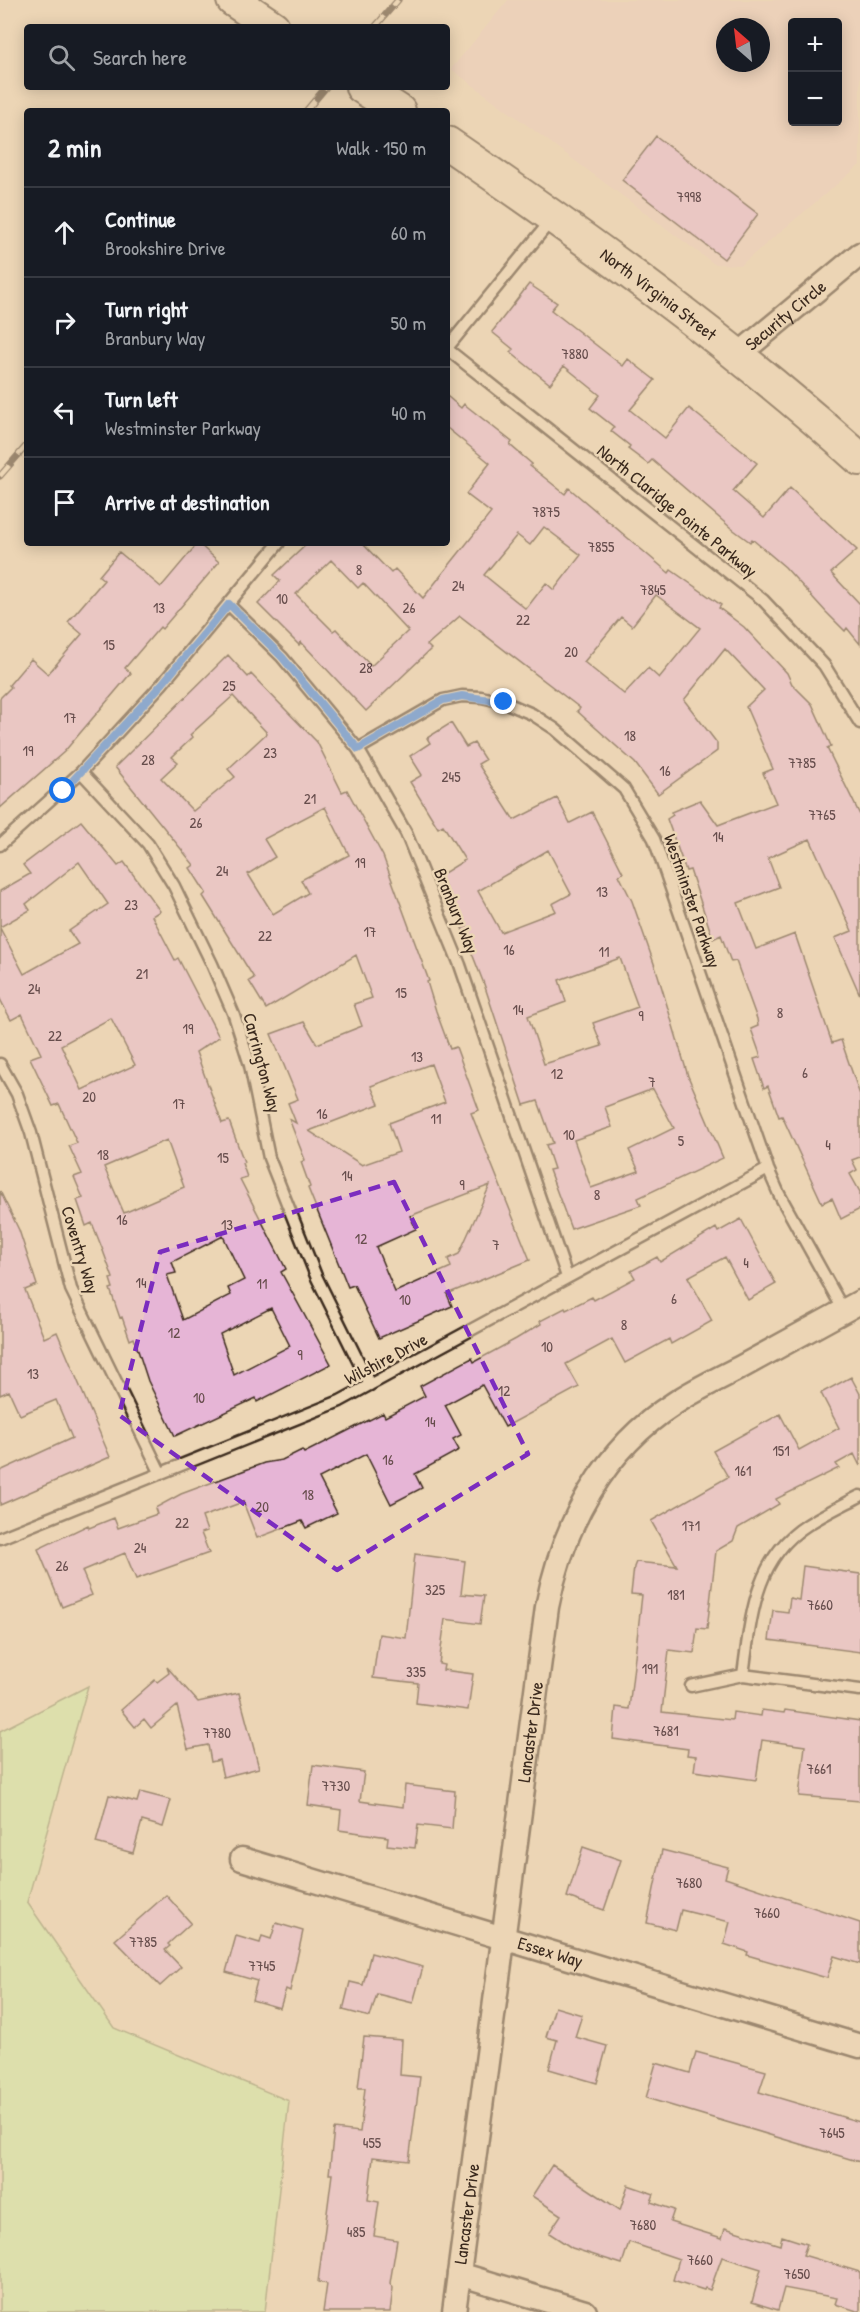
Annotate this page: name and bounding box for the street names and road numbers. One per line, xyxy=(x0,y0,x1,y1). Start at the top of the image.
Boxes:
street label: North Virginia Street xyxy=(595,242,723,347)
street label: Security Circle xyxy=(740,274,831,356)
street label: North Claridge Pointe Parkway xyxy=(592,438,763,583)
street label: Westminster Parkway xyxy=(658,830,727,972)
street label: Branbury Way xyxy=(428,864,485,958)
street label: Carrington Way xyxy=(237,1010,288,1116)
street label: Coventry Way xyxy=(55,1203,106,1297)
street label: Wilshire Drive xyxy=(340,1326,432,1391)
street label: Lancaster Drive xyxy=(511,1680,549,1784)
street label: Essex Way xyxy=(515,1930,586,1974)
street label: Lancaster Drive xyxy=(447,2162,485,2266)

